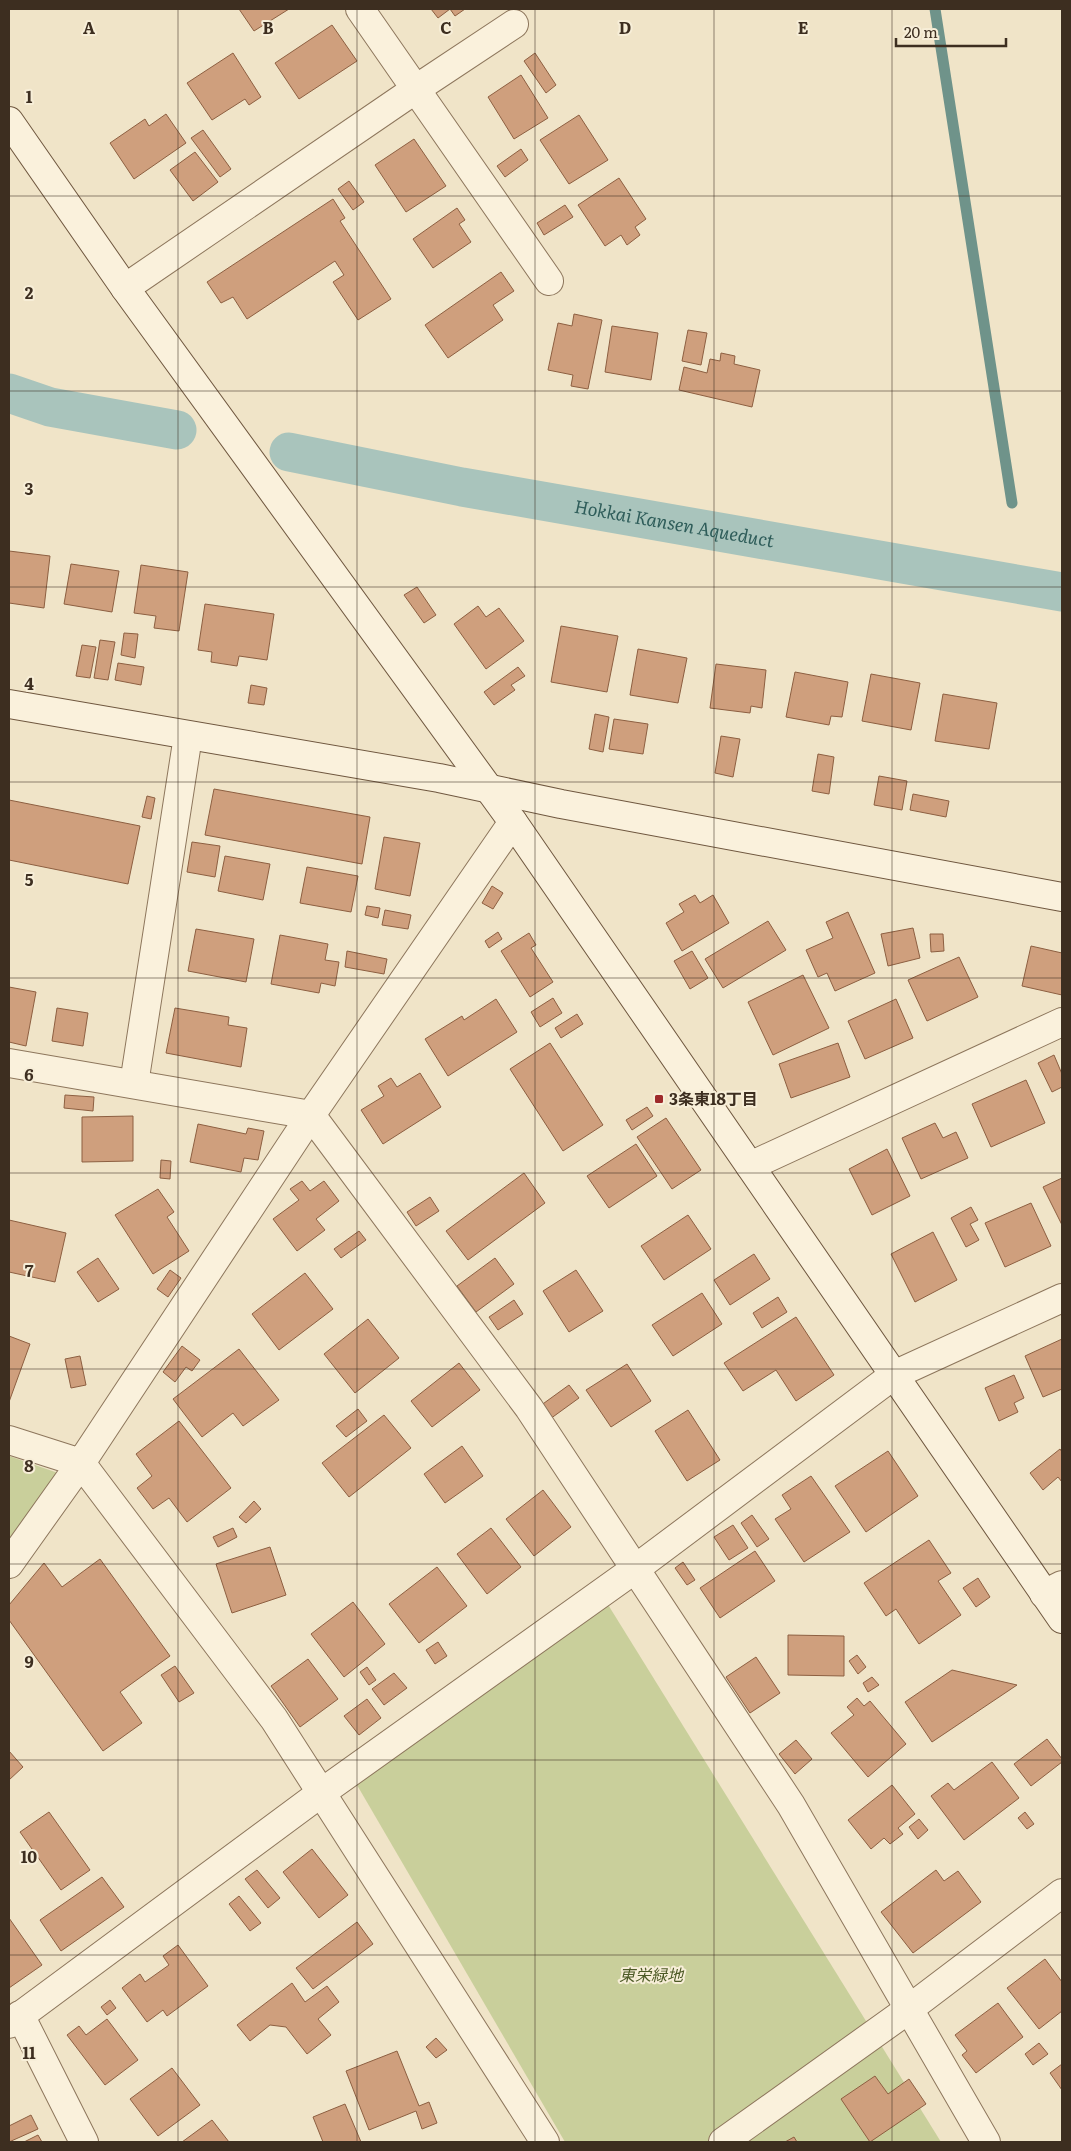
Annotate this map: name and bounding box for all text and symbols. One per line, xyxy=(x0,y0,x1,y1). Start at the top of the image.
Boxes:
text: A xyxy=(83,15,95,39)
text: B xyxy=(262,15,274,39)
text: C xyxy=(440,15,452,39)
text: D xyxy=(619,15,631,39)
text: E xyxy=(798,15,809,39)
scale bar xyxy=(896,15,1006,47)
text: 20 m xyxy=(904,20,938,43)
text: 1 xyxy=(26,84,33,108)
text: 2 xyxy=(25,280,34,304)
text: 3 xyxy=(25,476,34,500)
water label: Hokkai Kansen Aqueduct xyxy=(573,492,777,553)
text: 4 xyxy=(24,671,34,695)
text: 5 xyxy=(25,867,34,891)
text: 6 xyxy=(24,1062,34,1086)
place label: 3条東18丁目 xyxy=(669,1086,758,1110)
marker: 3条東18丁目 xyxy=(653,1093,665,1105)
text: 7 xyxy=(25,1258,34,1282)
text: 8 xyxy=(24,1453,34,1477)
text: 9 xyxy=(24,1649,34,1673)
text: 10 xyxy=(21,1844,37,1868)
park label: 東栄緑地 xyxy=(619,1962,685,1986)
text: 11 xyxy=(22,2040,36,2064)

